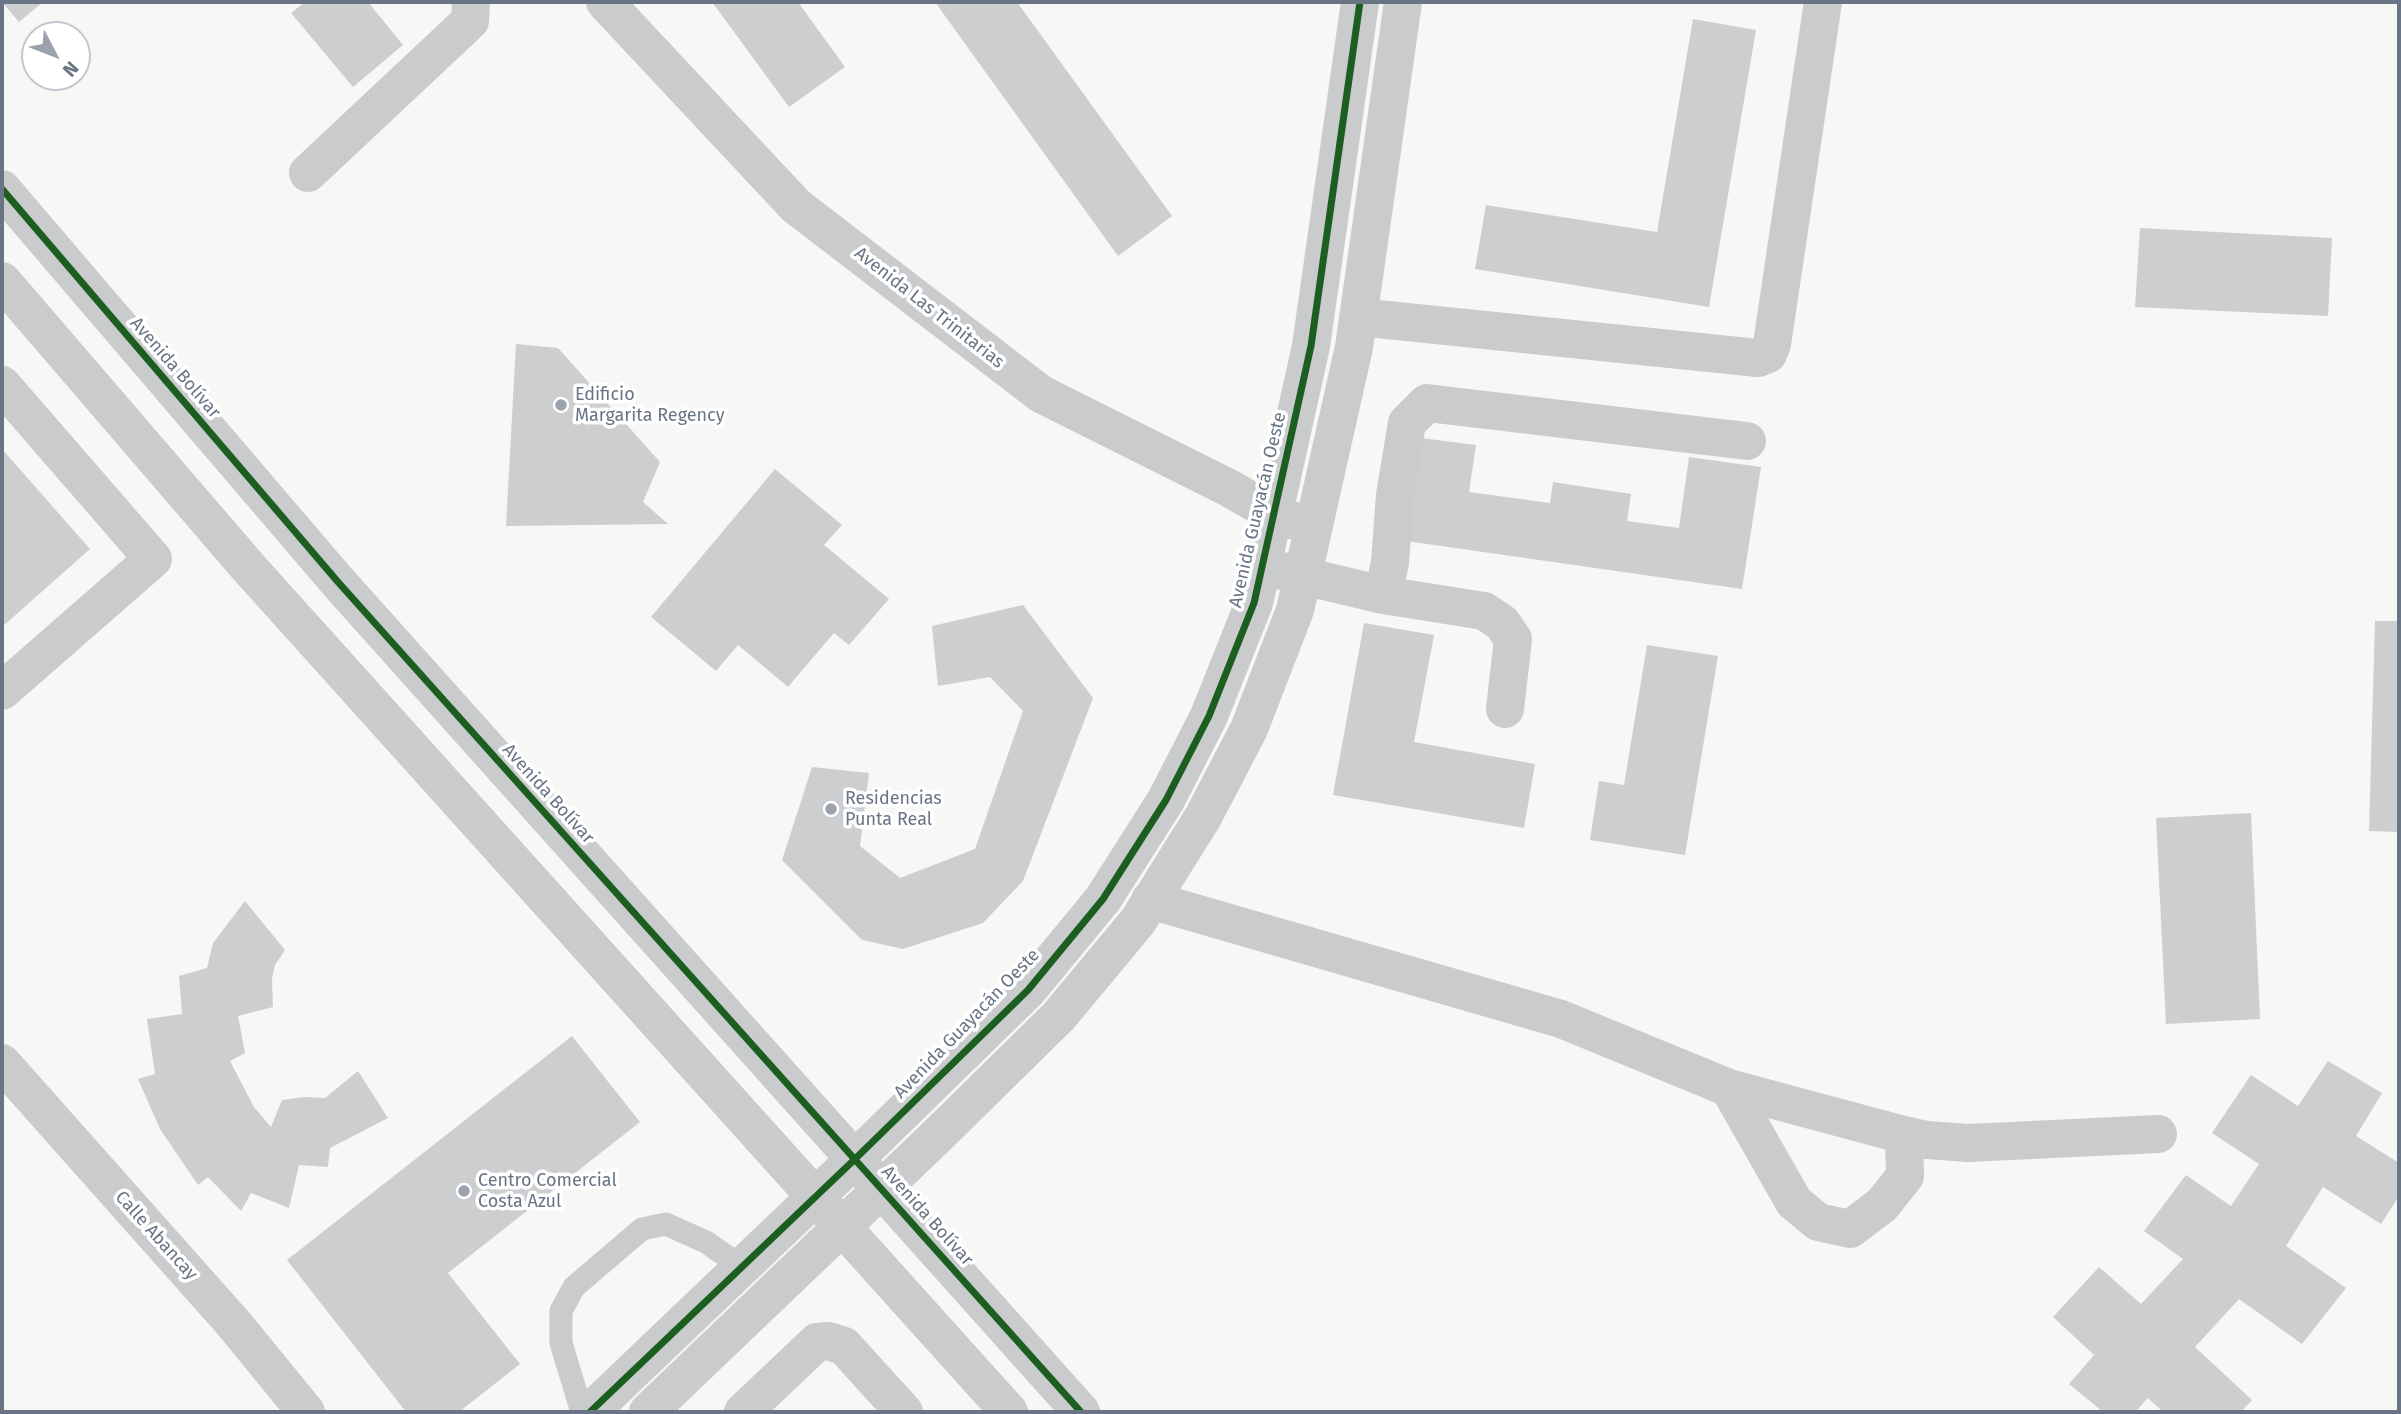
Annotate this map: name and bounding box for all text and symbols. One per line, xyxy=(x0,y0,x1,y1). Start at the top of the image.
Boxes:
north arrow xyxy=(21,21,91,91)
text: N xyxy=(58,57,83,81)
street label: Avenida Las Trinitarias xyxy=(850,243,1008,373)
street label: Avenida Bolívar xyxy=(125,313,225,423)
place label: Edificio Margarita Regency xyxy=(575,384,725,426)
marker: Edificio Margarita Regency xyxy=(553,397,569,413)
street label: Avenida Guayacán Oeste xyxy=(1225,410,1291,610)
street label: Avenida Bolívar xyxy=(497,740,599,848)
place label: Residencias Punta Real xyxy=(845,788,942,830)
marker: Residencias Punta Real xyxy=(823,801,839,817)
street label: Avenida Guayacán Oeste xyxy=(890,945,1044,1103)
street label: Avenida Bolívar xyxy=(876,1162,978,1270)
place label: Centro Comercial Costa Azul xyxy=(478,1170,617,1212)
marker: Centro Comercial Costa Azul xyxy=(456,1183,472,1199)
street label: Calle Abancay xyxy=(110,1187,202,1285)

